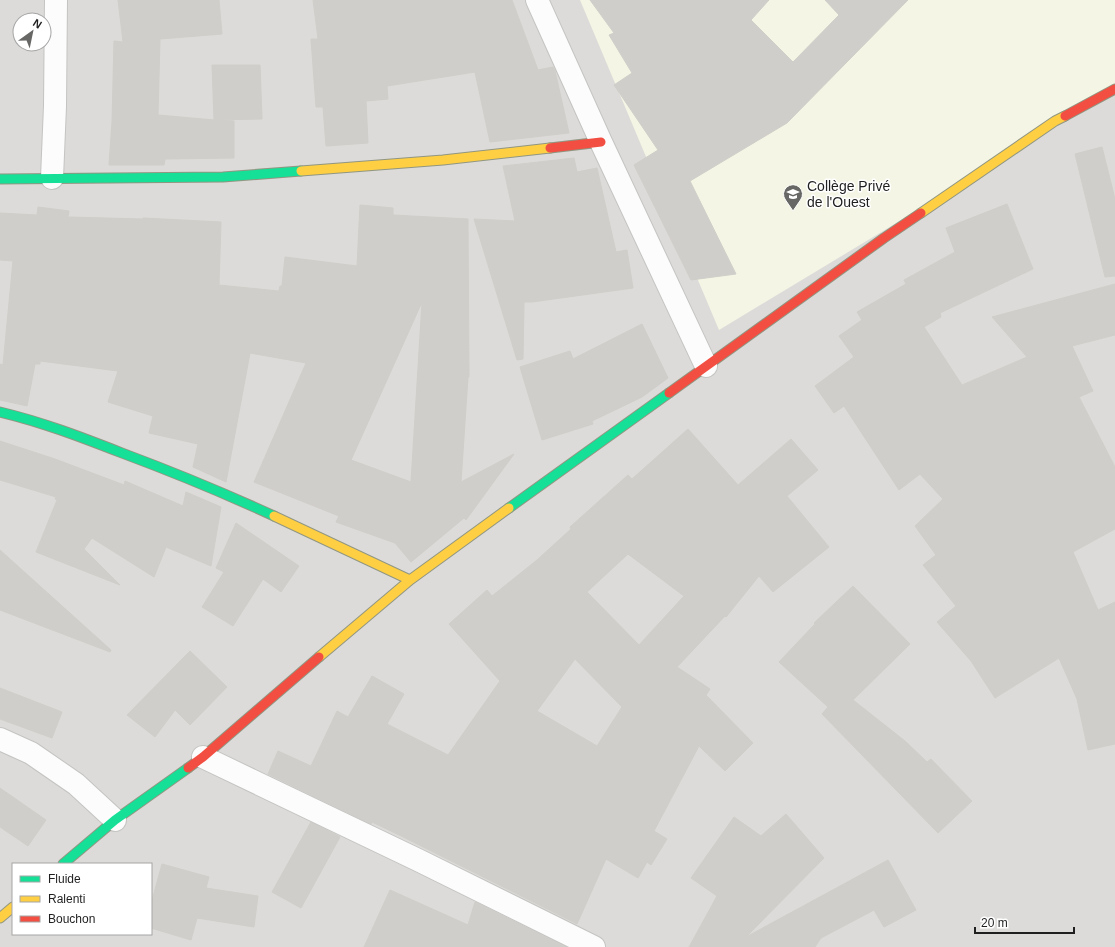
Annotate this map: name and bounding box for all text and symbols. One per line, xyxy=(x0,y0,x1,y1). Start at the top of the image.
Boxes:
north arrow xyxy=(12,12,52,52)
text: N xyxy=(31,16,44,31)
place label: Collège Privé de l'Ouest xyxy=(807,178,890,210)
school or university icon: Collège Privé de l'Ouest xyxy=(782,183,804,211)
legend xyxy=(12,863,152,935)
text: Fluide xyxy=(48,872,81,886)
text: Ralenti xyxy=(48,892,85,906)
scale bar xyxy=(975,909,1074,935)
text: Bouchon xyxy=(48,912,95,926)
text: 20 m xyxy=(981,916,1008,930)

